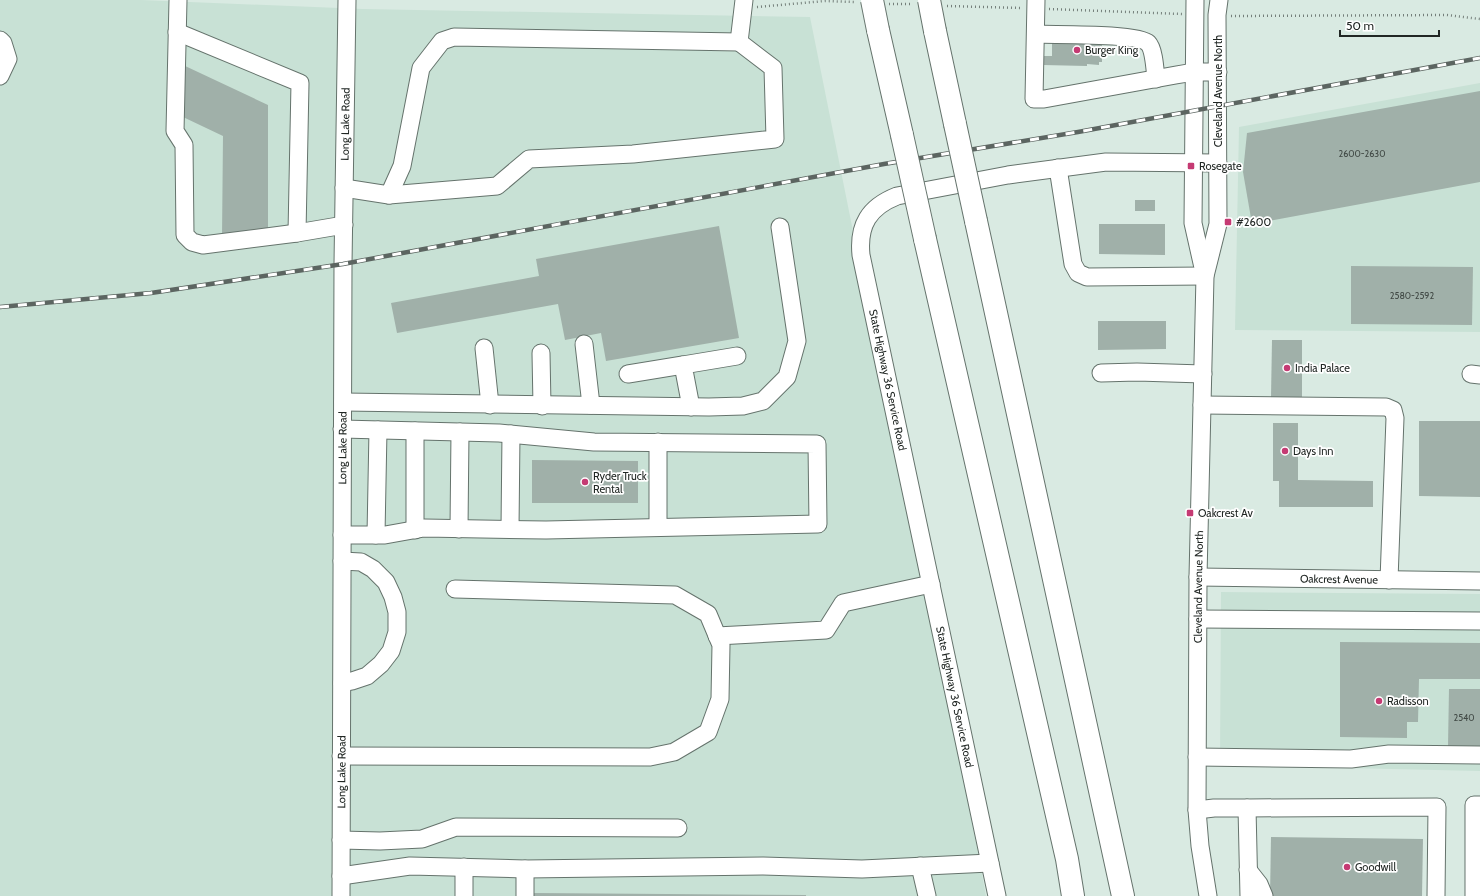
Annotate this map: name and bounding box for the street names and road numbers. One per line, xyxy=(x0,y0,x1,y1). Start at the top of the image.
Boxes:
street label: Cleveland Avenue North xyxy=(1211,35,1225,147)
street label: Long Lake Road xyxy=(338,87,353,161)
street label: State Highway 36 Service Road xyxy=(866,308,910,452)
street label: Long Lake Road xyxy=(335,411,350,485)
street label: Cleveland Avenue North xyxy=(1191,530,1206,643)
street label: Oakcrest Avenue xyxy=(1300,571,1378,587)
street label: State Highway 36 Service Road xyxy=(933,625,977,769)
street label: Long Lake Road xyxy=(334,735,349,809)

